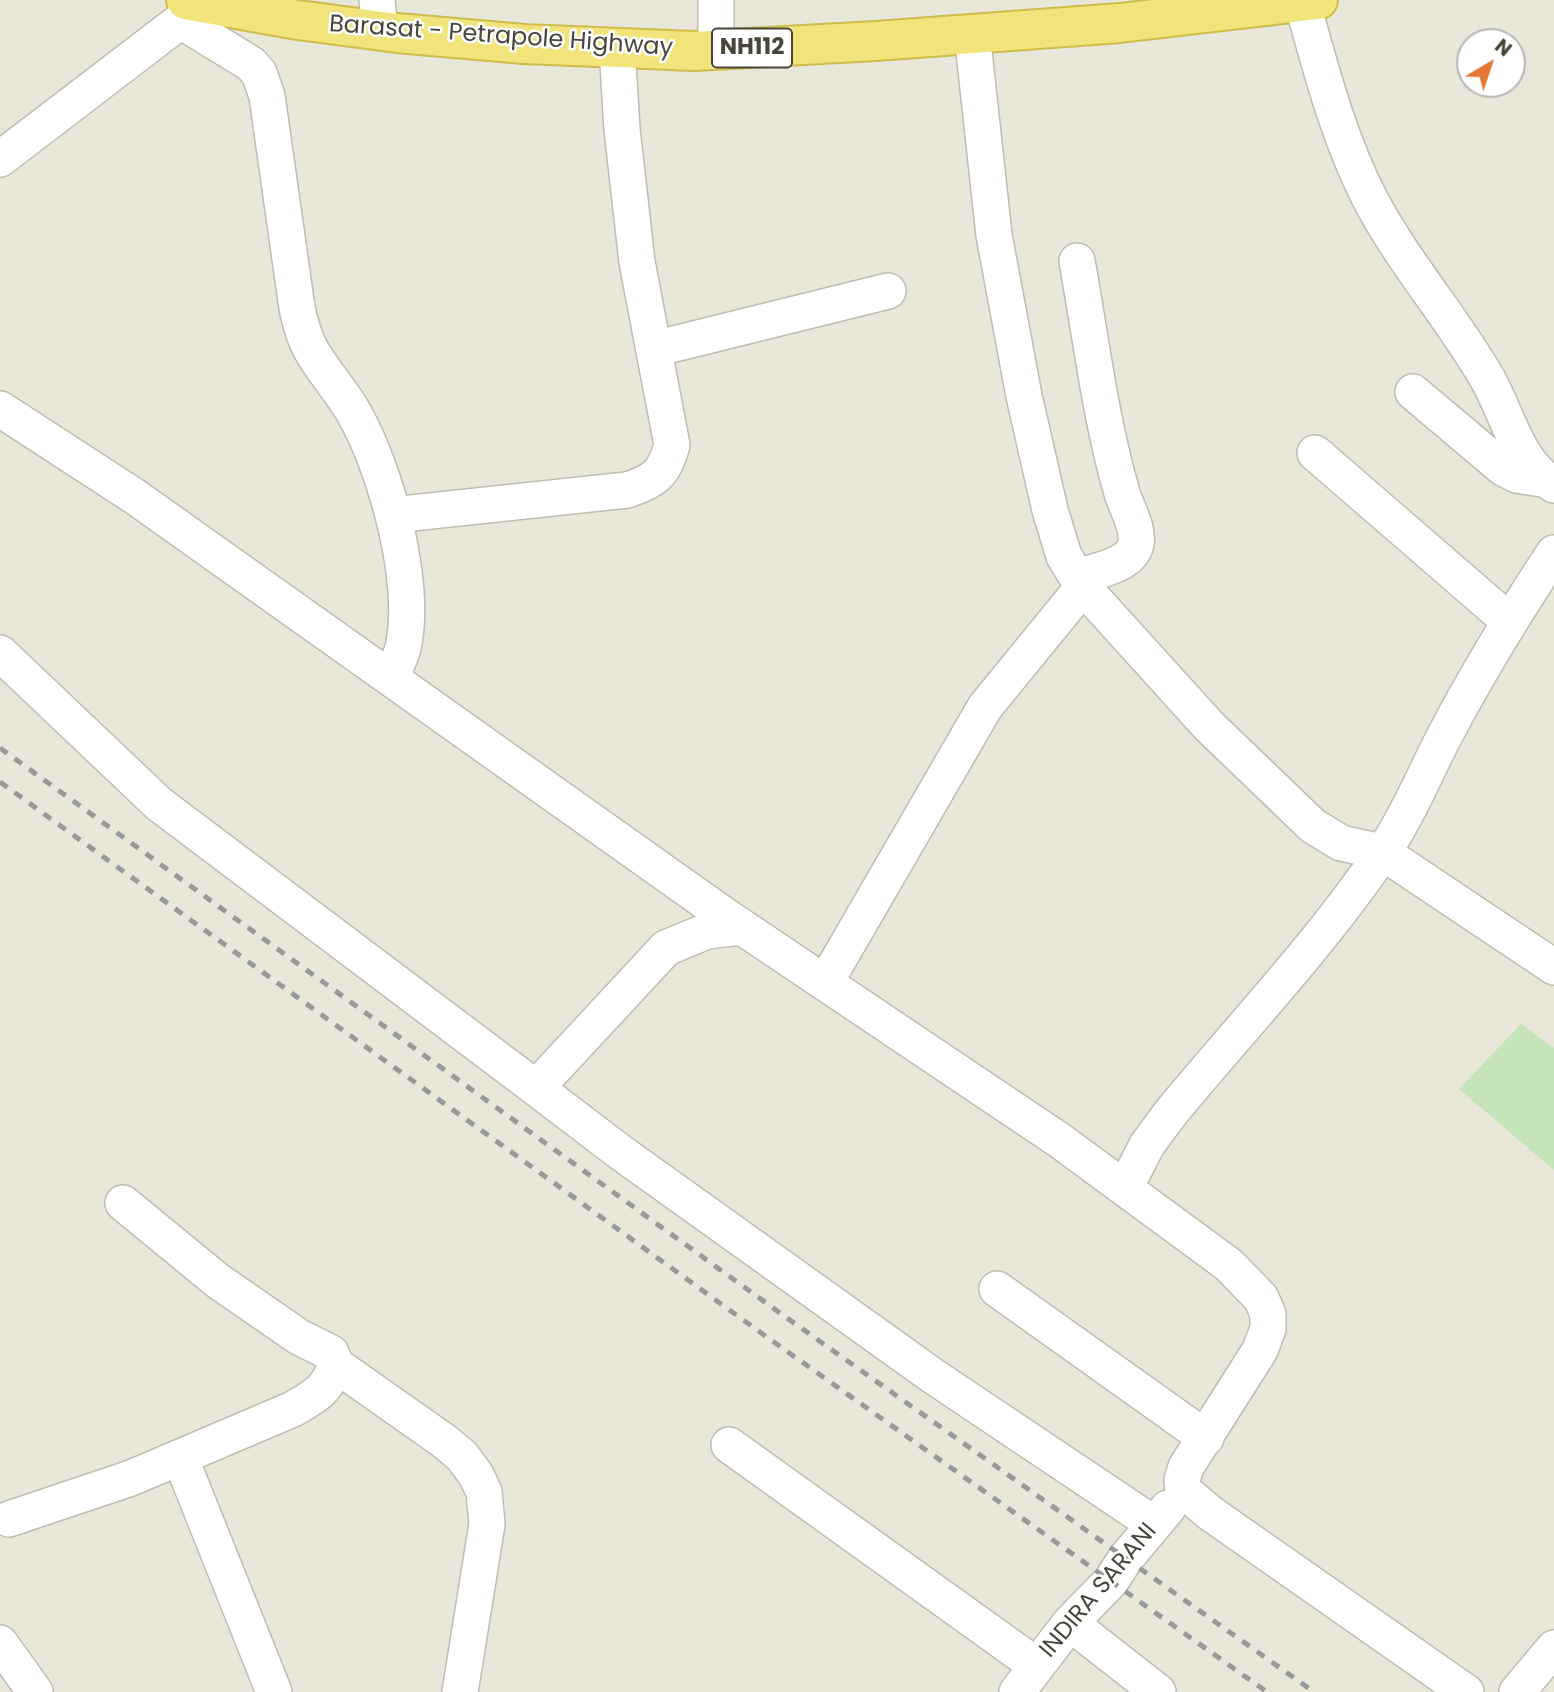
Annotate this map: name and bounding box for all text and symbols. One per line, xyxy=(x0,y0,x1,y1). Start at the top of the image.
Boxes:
street label: Barasat - Petrapole Highway xyxy=(328,11,674,63)
road number: NH112 xyxy=(712,28,792,68)
north arrow xyxy=(1456,28,1526,98)
text: N xyxy=(1489,33,1517,63)
street label: INDIRA SARANI xyxy=(1034,1518,1164,1664)

